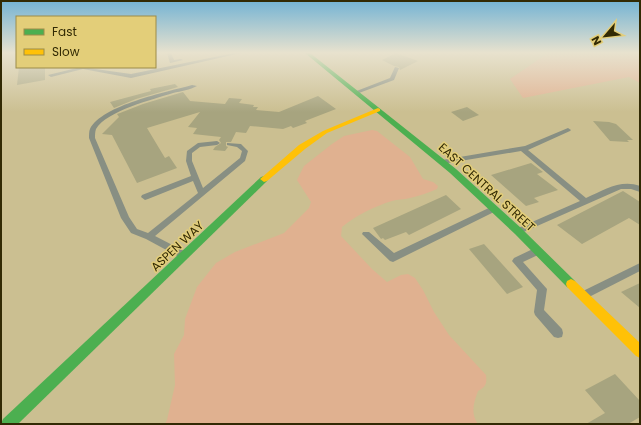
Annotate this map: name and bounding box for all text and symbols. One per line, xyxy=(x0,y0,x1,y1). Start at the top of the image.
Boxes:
legend xyxy=(16,16,156,68)
north arrow xyxy=(585,16,625,56)
text: Fast xyxy=(52,23,77,40)
text: N xyxy=(587,33,605,48)
text: Slow xyxy=(52,43,80,60)
street label: EAST CENTRAL STREET xyxy=(435,139,539,235)
street label: ASPEN WAY xyxy=(147,217,207,275)

